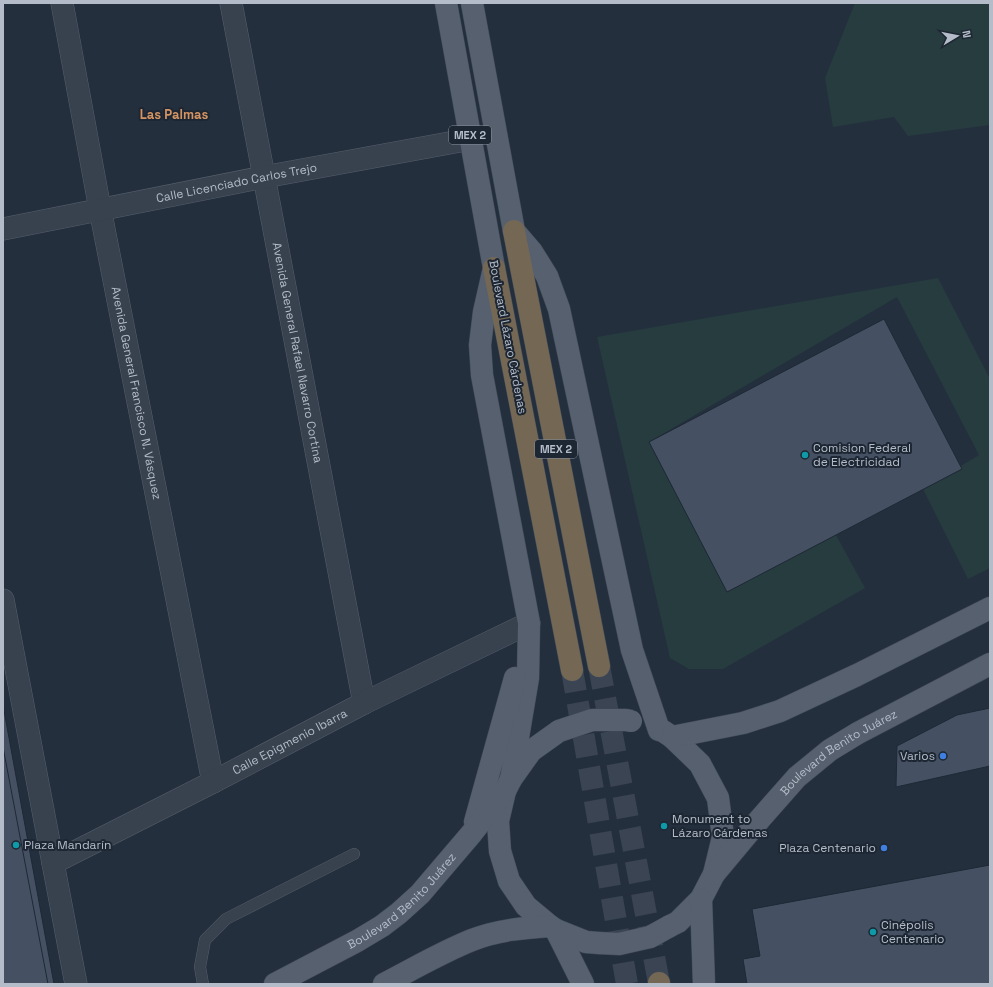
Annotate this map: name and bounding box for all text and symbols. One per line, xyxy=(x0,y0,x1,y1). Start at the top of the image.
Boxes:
north arrow xyxy=(937,16,977,56)
text: N xyxy=(959,29,974,39)
district label: Las Palmas xyxy=(140,106,209,123)
road number: MEX 2 xyxy=(449,126,491,144)
street label: Calle Licenciado Carlos Trejo xyxy=(155,159,318,206)
street label: Avenida General Rafael Navarro Cortina xyxy=(269,241,326,465)
street label: Boulevard Lázaro Cárdenas xyxy=(485,259,531,415)
street label: Avenida General Francisco N. Vásquez xyxy=(107,285,165,501)
road number: MEX 2 xyxy=(535,440,577,458)
place label: Comision Federal de Electricidad xyxy=(813,440,911,470)
marker: Comision Federal de Electricidad xyxy=(800,450,810,460)
street label: Calle Epigmenio Ibarra xyxy=(230,705,350,778)
street label: Boulevard Benito Juárez xyxy=(776,706,900,799)
place label: Varios xyxy=(900,748,935,764)
marker: Varios xyxy=(938,751,948,761)
place label: Monument to Lázaro Cárdenas xyxy=(672,811,768,841)
marker: Monument to Lázaro Cárdenas xyxy=(659,821,669,831)
place label: Plaza Mandarín xyxy=(24,837,111,853)
marker: Plaza Mandarín xyxy=(11,840,21,850)
place label: Plaza Centenario xyxy=(779,840,876,856)
marker: Plaza Centenario xyxy=(879,843,889,853)
street label: Boulevard Benito Juárez xyxy=(345,849,460,953)
place label: Cinépolis Centenario xyxy=(881,917,945,947)
marker: Cinépolis Centenario xyxy=(868,927,878,937)

